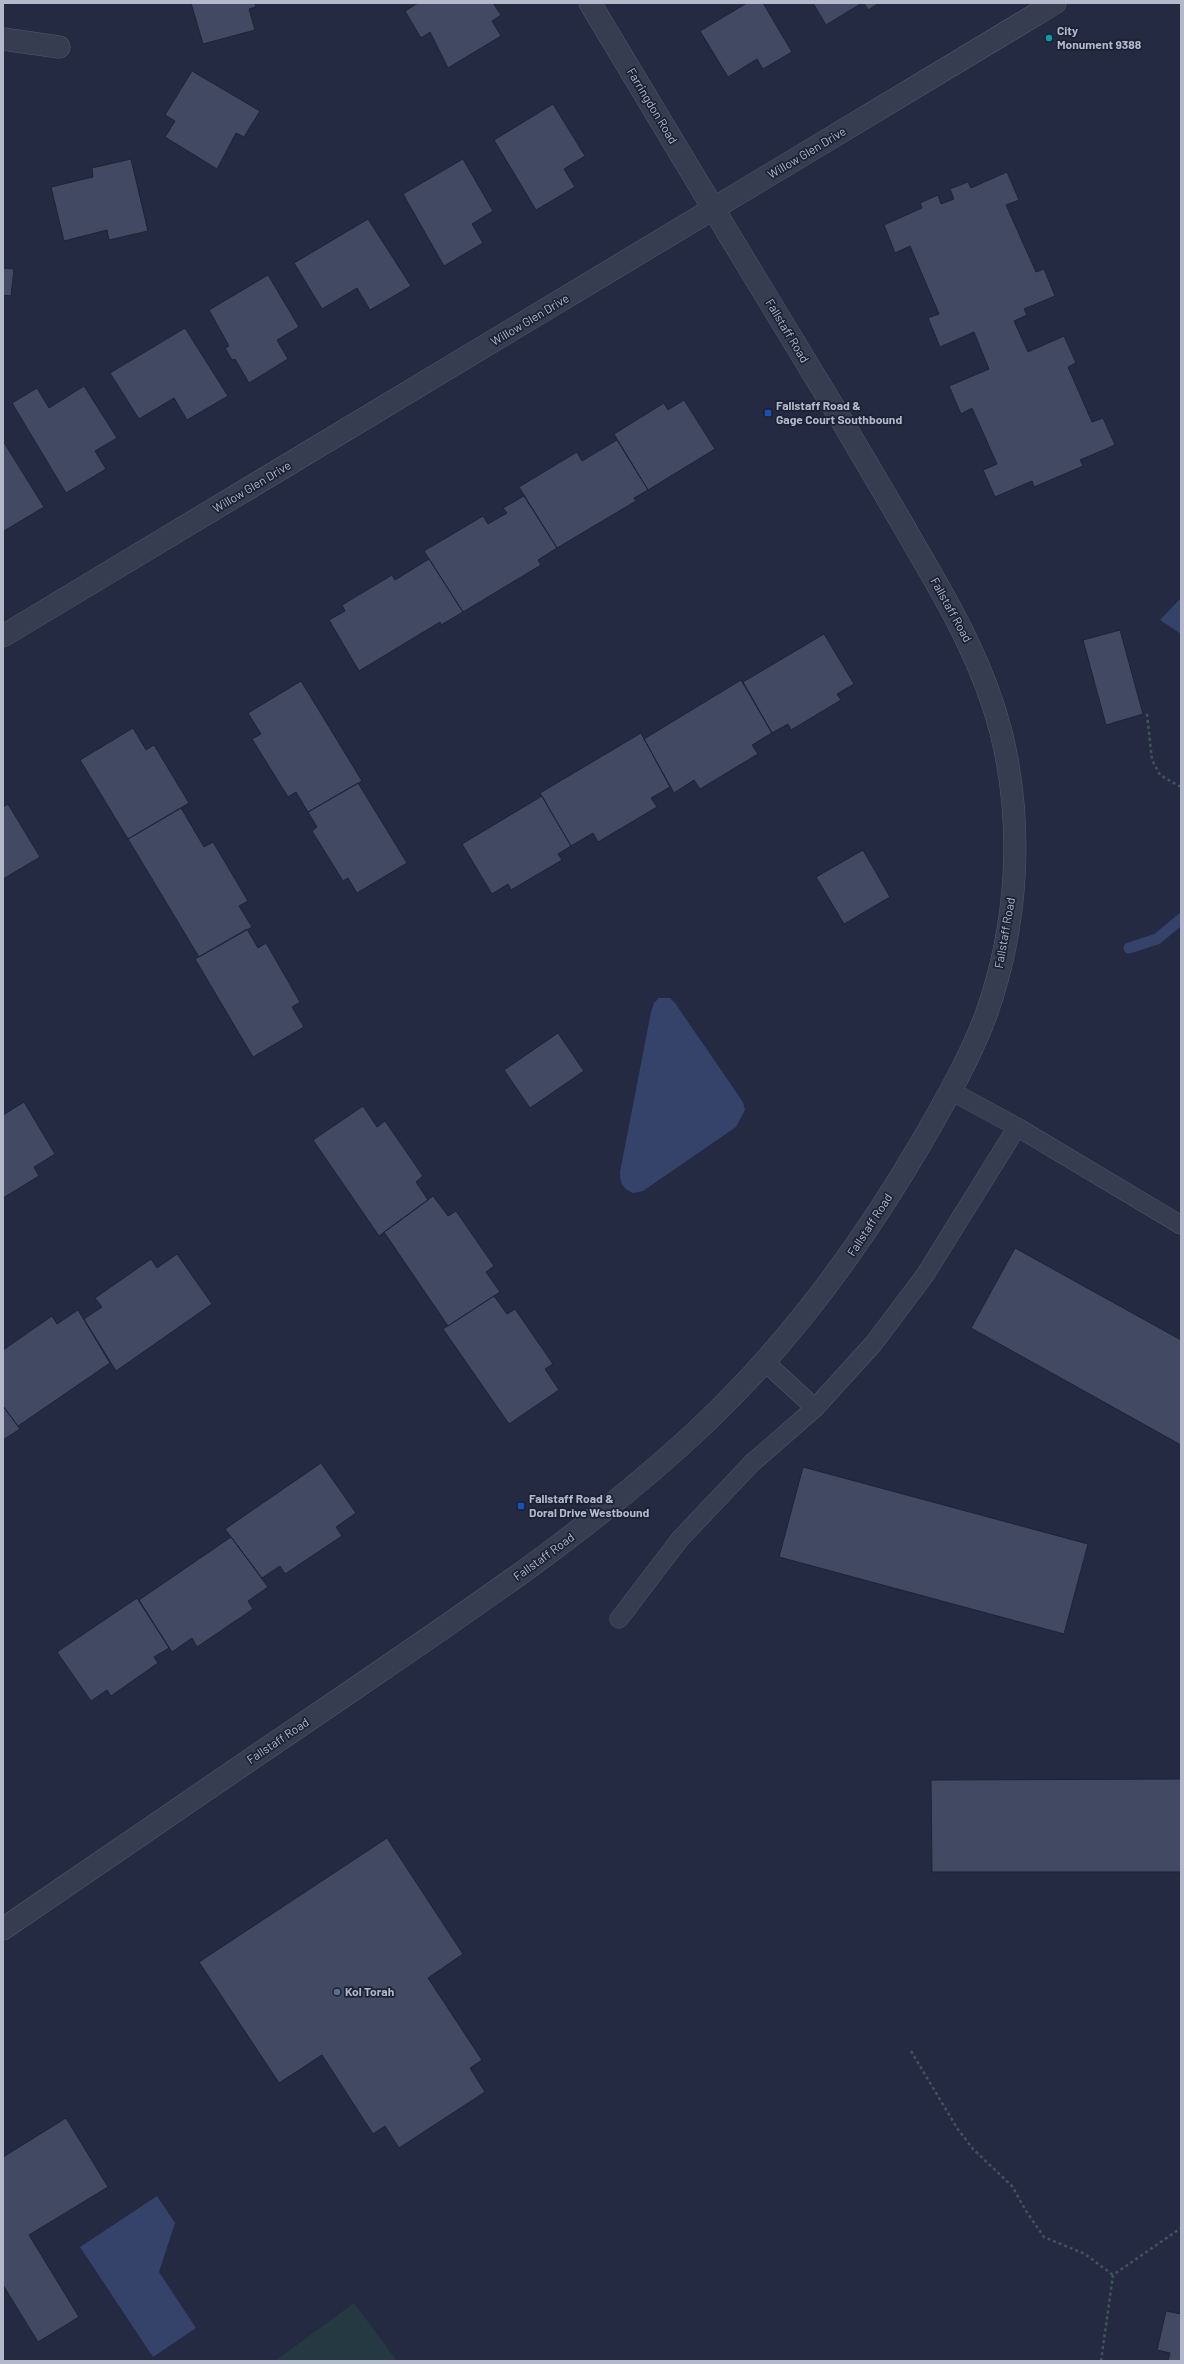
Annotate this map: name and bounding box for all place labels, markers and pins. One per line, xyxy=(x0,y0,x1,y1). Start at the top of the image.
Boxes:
place label: City Monument 9388 xyxy=(1057,23,1142,51)
marker: City Monument 9388 xyxy=(1044,33,1054,43)
place label: Fallstaff Road & Gage Court Southbound xyxy=(776,398,902,426)
marker: Fallstaff Road & Gage Court Southbound xyxy=(763,408,773,418)
place label: Fallstaff Road & Doral Drive Westbound xyxy=(529,1491,649,1519)
marker: Fallstaff Road & Doral Drive Westbound xyxy=(516,1501,526,1511)
place label: Kol Torah xyxy=(345,1984,394,1998)
marker: Kol Torah xyxy=(332,1987,342,1997)

